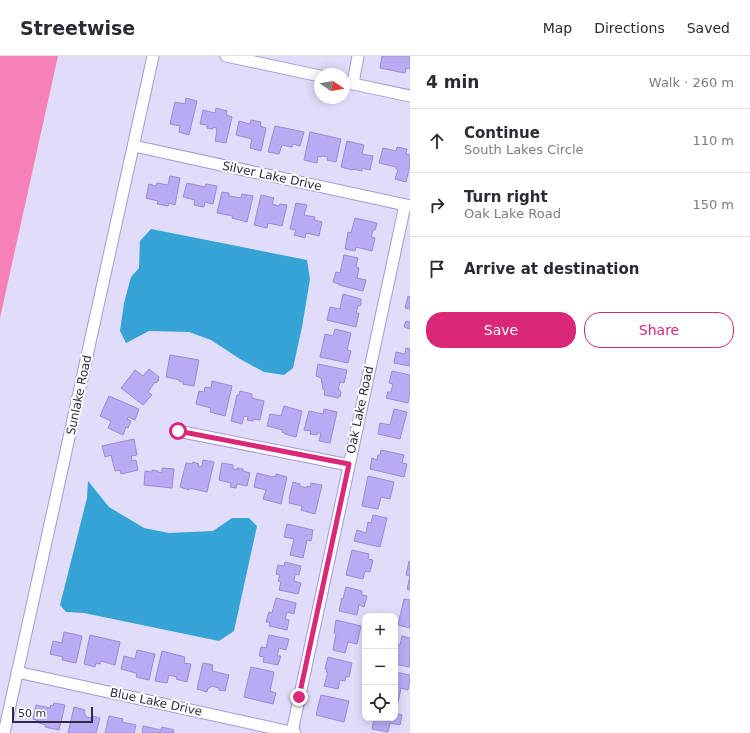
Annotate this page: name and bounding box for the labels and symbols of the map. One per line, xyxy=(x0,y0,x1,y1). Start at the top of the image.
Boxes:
north arrow xyxy=(314,68,350,104)
street label: Silver Lake Drive xyxy=(221,159,323,193)
street label: Sunlake Road xyxy=(64,354,94,436)
street label: Oak Lake Road xyxy=(344,365,376,455)
route start xyxy=(169,422,187,440)
street label: Blue Lake Drive xyxy=(109,685,203,719)
route end xyxy=(290,688,308,706)
scale bar xyxy=(12,705,93,724)

